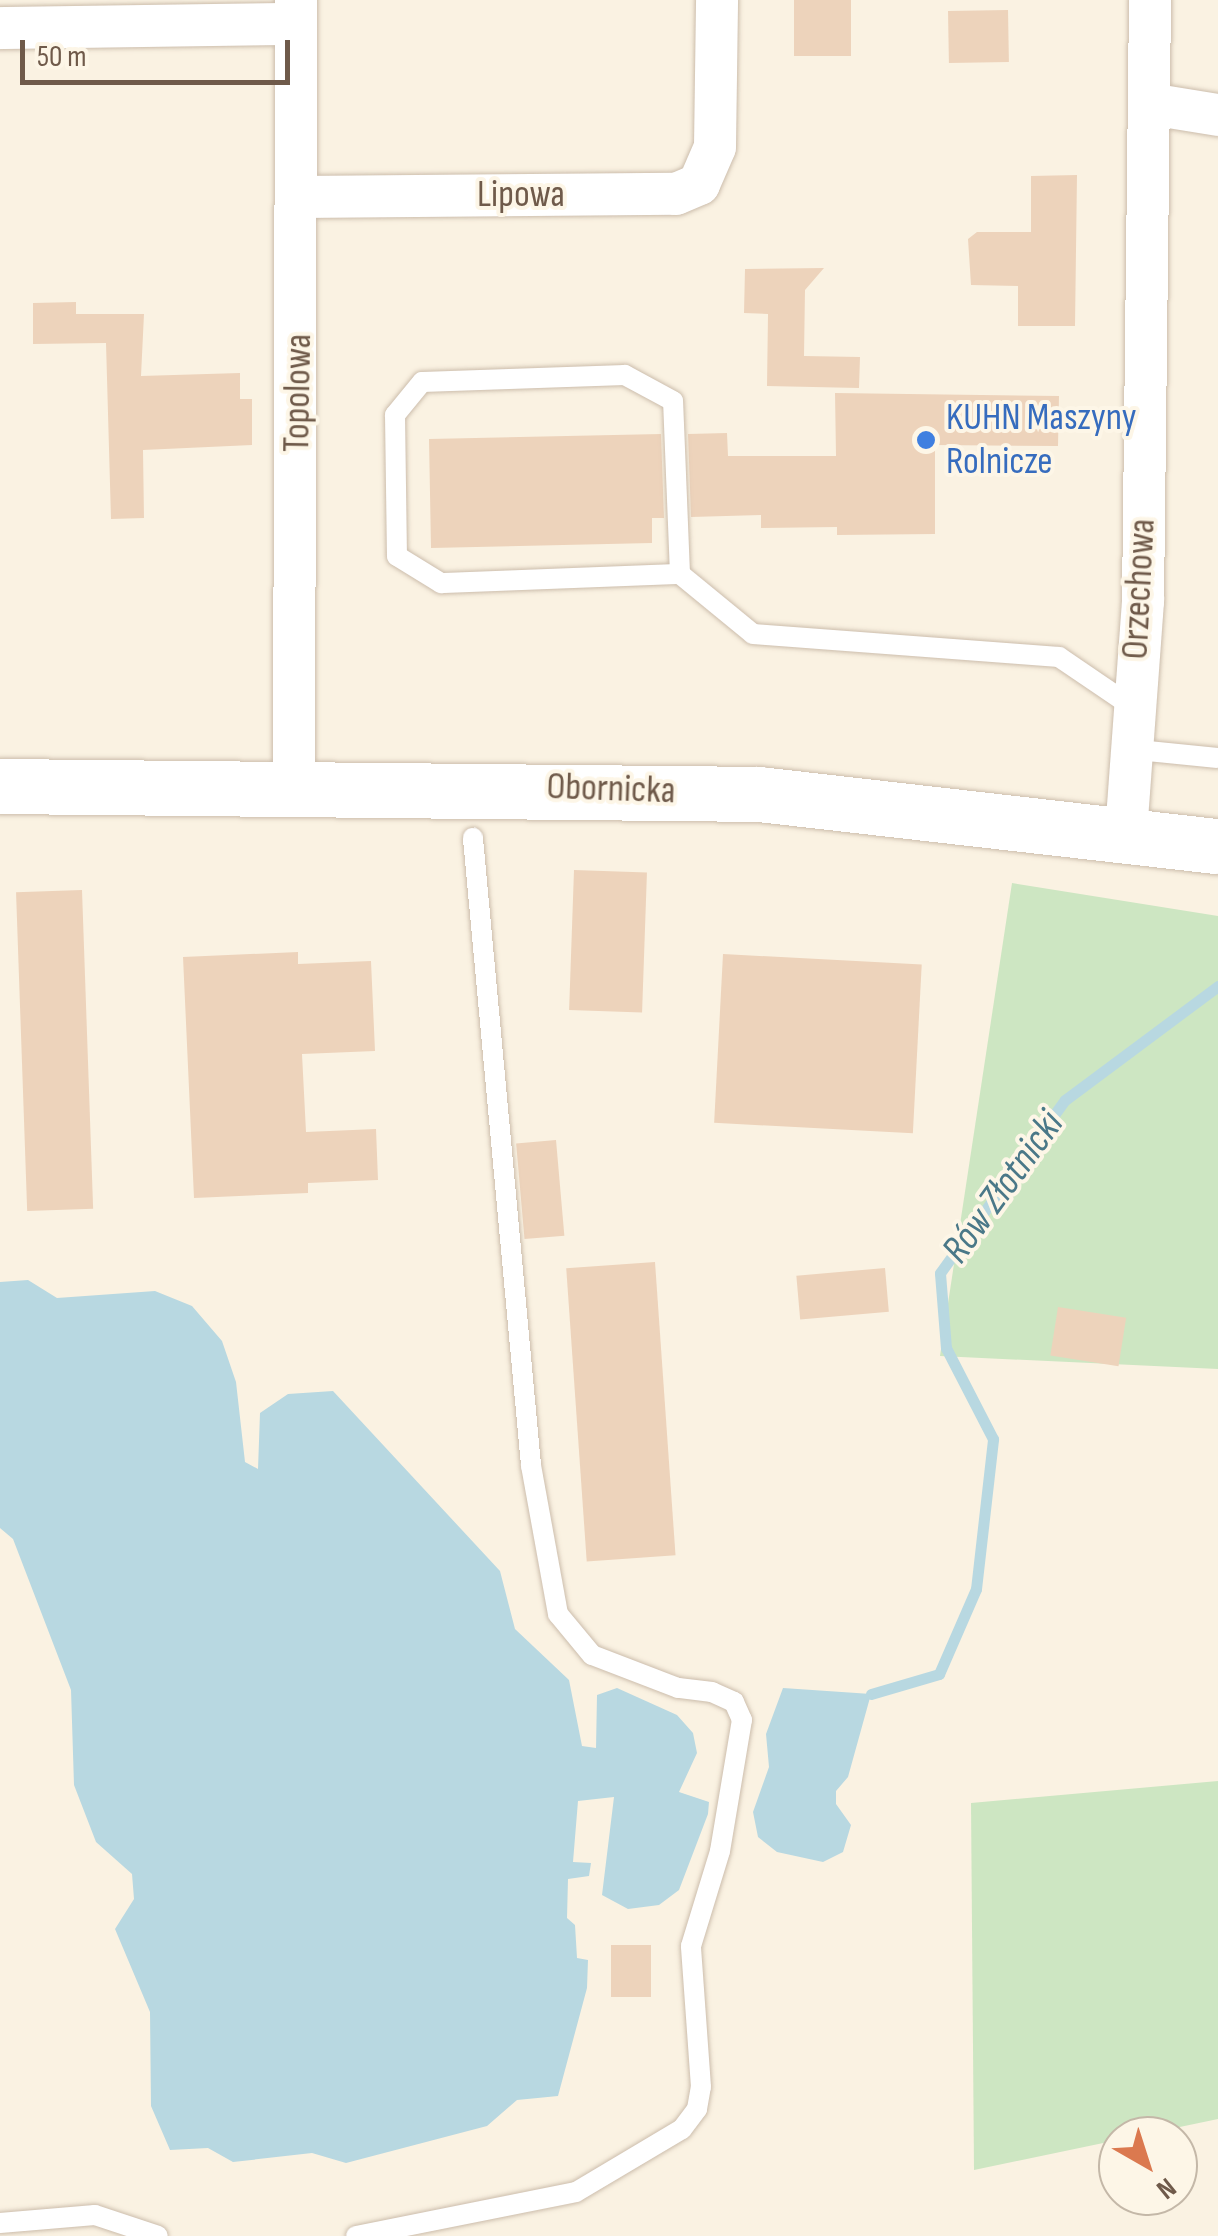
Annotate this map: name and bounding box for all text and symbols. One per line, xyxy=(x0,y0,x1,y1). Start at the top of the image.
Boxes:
scale bar xyxy=(25,20,295,82)
text: 50 m xyxy=(37,39,86,75)
street label: Lipowa xyxy=(477,172,565,218)
street label: Topolowa xyxy=(274,333,322,453)
place label: KUHN Maszyny Rolnicze xyxy=(946,395,1136,484)
marker: KUHN Maszyny Rolnicze xyxy=(915,429,937,451)
street label: Orzechowa xyxy=(1113,518,1165,660)
street label: Obornicka xyxy=(546,764,676,814)
water label: Rów Złotnicki xyxy=(932,1102,1074,1272)
north arrow xyxy=(1098,2116,1198,2216)
text: N xyxy=(1150,2171,1182,2206)

